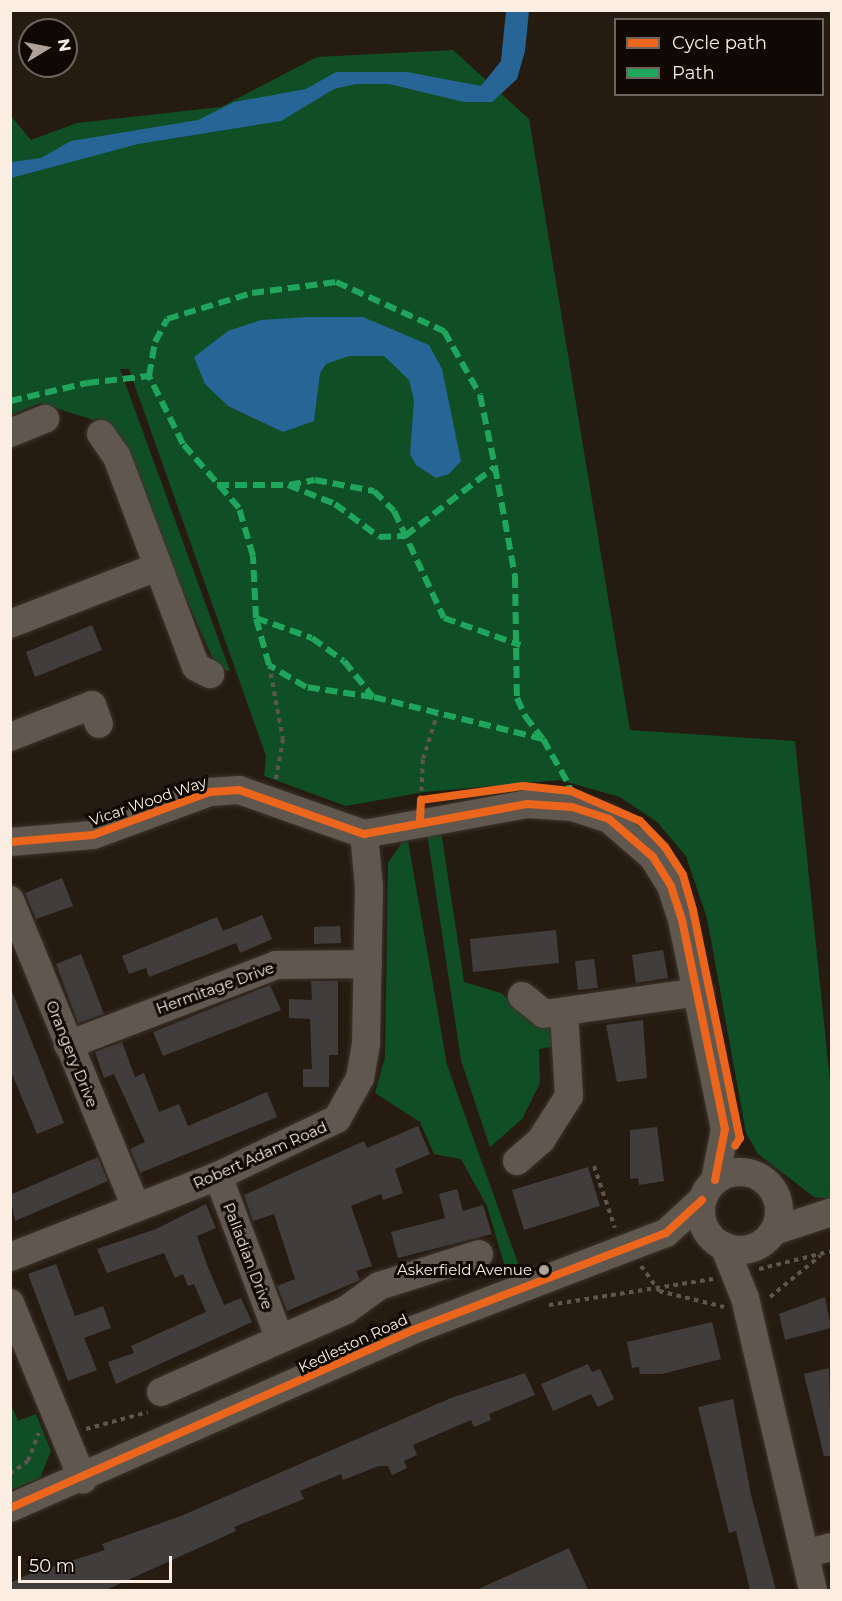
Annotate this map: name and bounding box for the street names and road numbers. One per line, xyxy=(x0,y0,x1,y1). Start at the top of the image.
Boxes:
street label: Vicar Wood Way xyxy=(87,773,209,829)
street label: Hermitage Drive xyxy=(154,958,276,1018)
street label: Orangery Drive xyxy=(42,998,102,1110)
street label: Robert Adam Road xyxy=(190,1117,330,1193)
street label: Palladian Drive xyxy=(219,1200,277,1312)
street label: Kedleston Road xyxy=(296,1310,410,1376)

